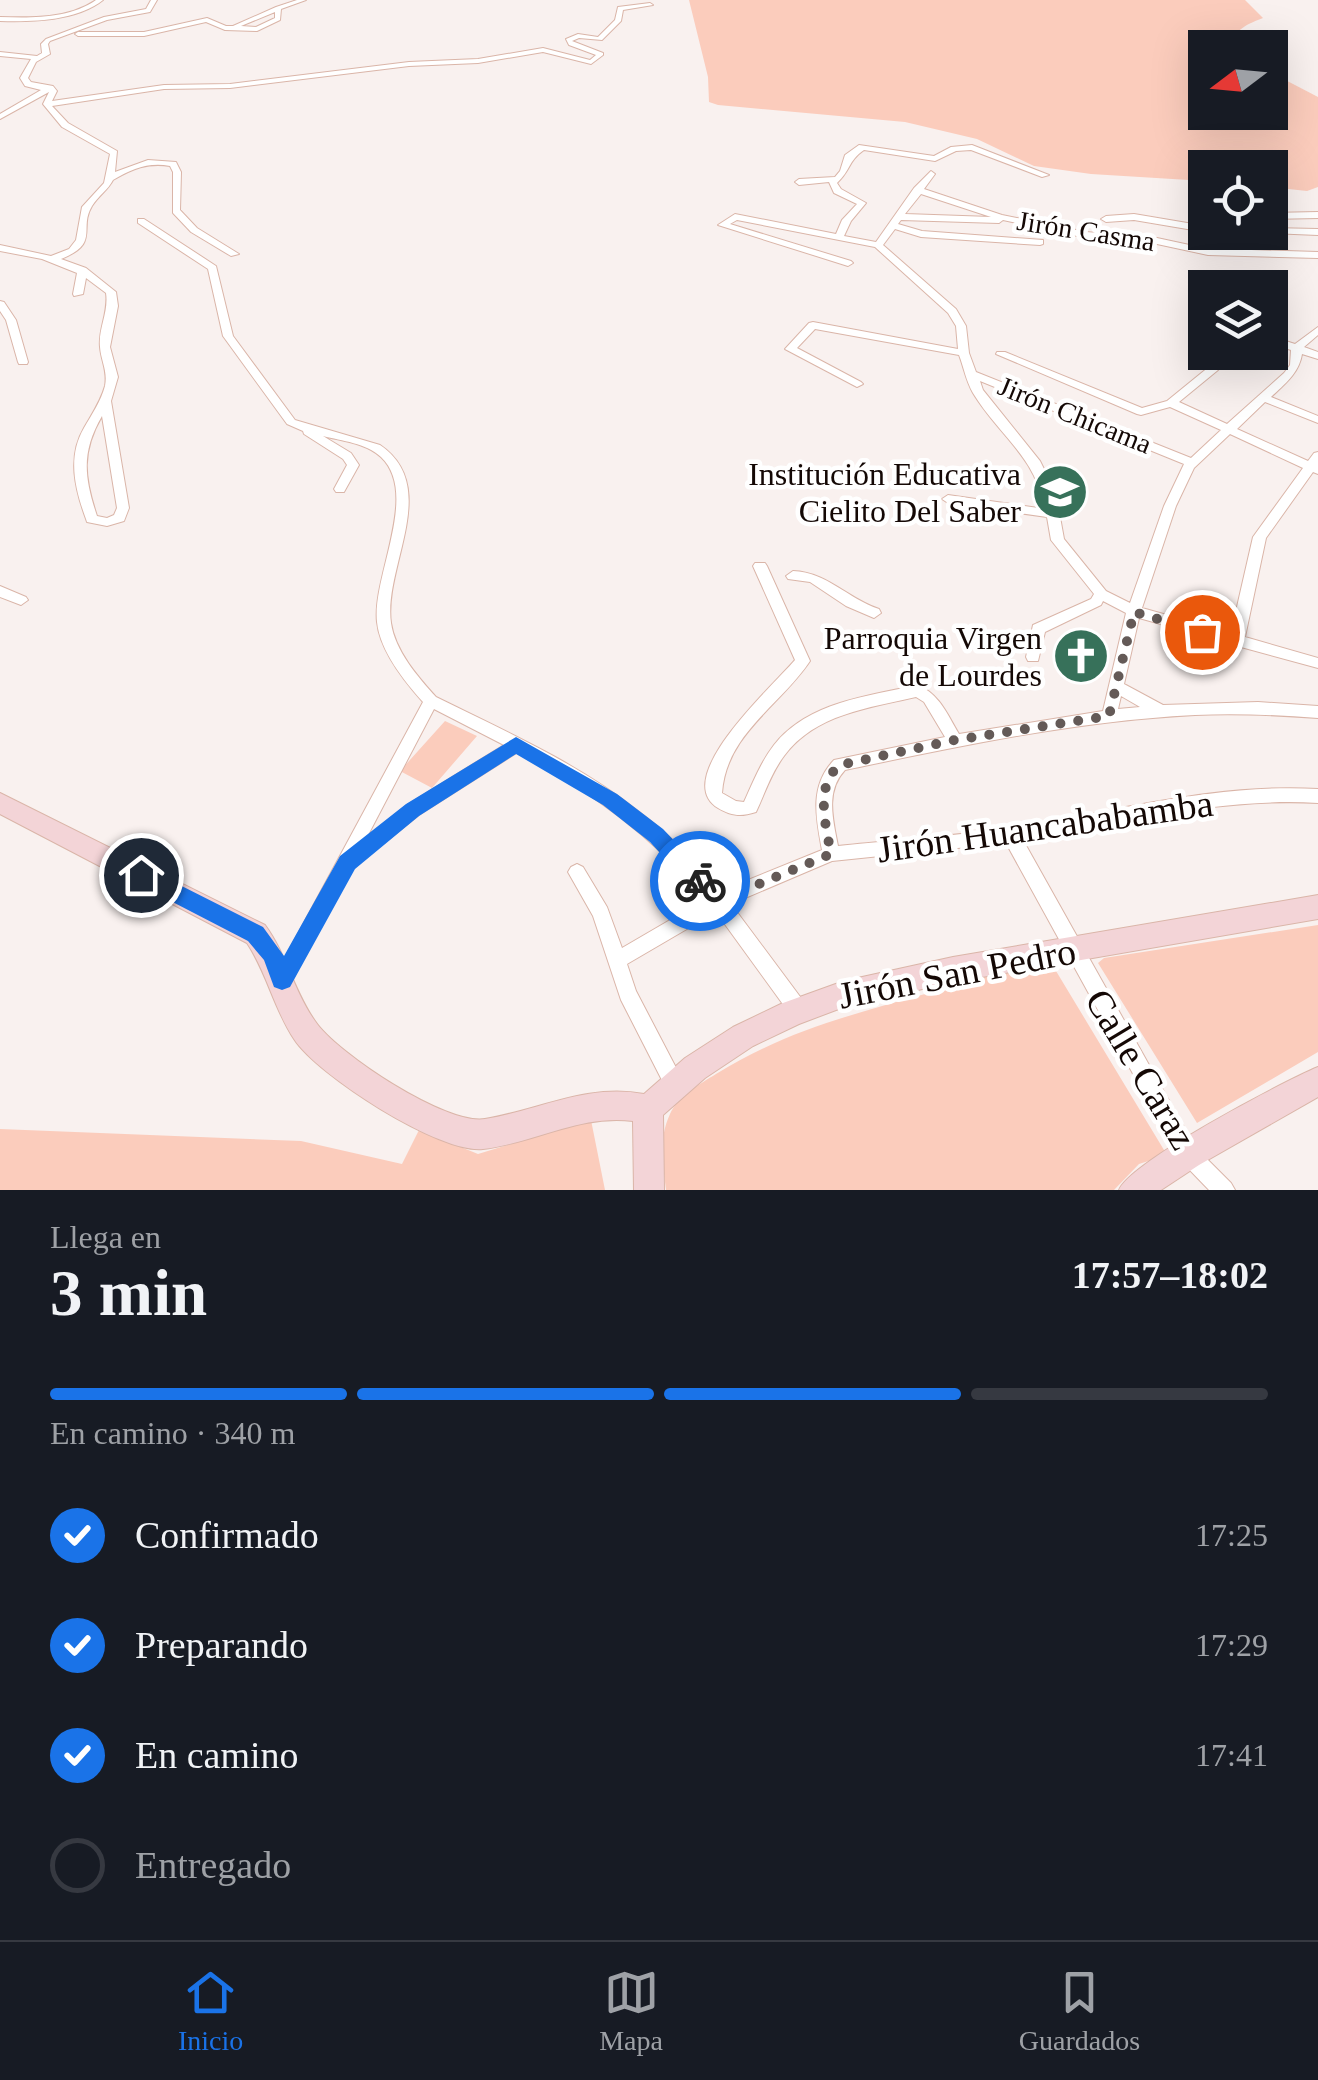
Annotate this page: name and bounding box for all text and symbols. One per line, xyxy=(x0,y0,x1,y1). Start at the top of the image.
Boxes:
north arrow xyxy=(1188,30,1288,130)
map controls xyxy=(1188,30,1288,370)
button: locate xyxy=(1188,150,1288,250)
street label: Jirón Casma xyxy=(1015,205,1158,257)
button: layers xyxy=(1188,270,1288,370)
street label: Jirón Chicama xyxy=(994,370,1157,460)
place label: Institución Educativa Cielito Del Saber xyxy=(748,456,1021,529)
school or university icon: Institución Educativa Cielito Del Saber xyxy=(1030,462,1090,522)
pin xyxy=(1160,590,1245,675)
icon: bag xyxy=(1175,605,1230,660)
place label: Parroquia Virgen de Lourdes xyxy=(824,620,1042,693)
church icon: Parroquia Virgen de Lourdes xyxy=(1051,626,1111,686)
street label: Jirón Huancababamba xyxy=(874,782,1216,870)
courier xyxy=(650,831,750,931)
pin xyxy=(99,833,184,918)
icon: home xyxy=(114,848,169,903)
icon: bike xyxy=(673,854,728,909)
street label: Jirón San Pedro xyxy=(835,929,1079,1017)
street label: Calle Caraz xyxy=(1077,982,1205,1156)
text: Llega en xyxy=(50,1219,161,1255)
text: 17:57–18:02 xyxy=(1072,1254,1268,1296)
text: 3 min xyxy=(50,1257,207,1329)
text: En camino · 340 m xyxy=(50,1415,295,1451)
icon: check xyxy=(50,1508,105,1563)
text: Confirmado xyxy=(135,1514,319,1556)
text: 17:25 xyxy=(1195,1517,1268,1553)
icon: check xyxy=(50,1618,105,1673)
text: Preparando xyxy=(135,1624,308,1666)
text: 17:29 xyxy=(1195,1627,1268,1663)
icon: check xyxy=(50,1728,105,1783)
text: En camino xyxy=(135,1734,299,1776)
text: 17:41 xyxy=(1195,1737,1268,1773)
text: Entregado xyxy=(135,1844,291,1886)
tab: Inicio xyxy=(178,1965,243,2057)
tab: Mapa xyxy=(599,1965,663,2057)
tab: Guardados xyxy=(1019,1965,1140,2057)

